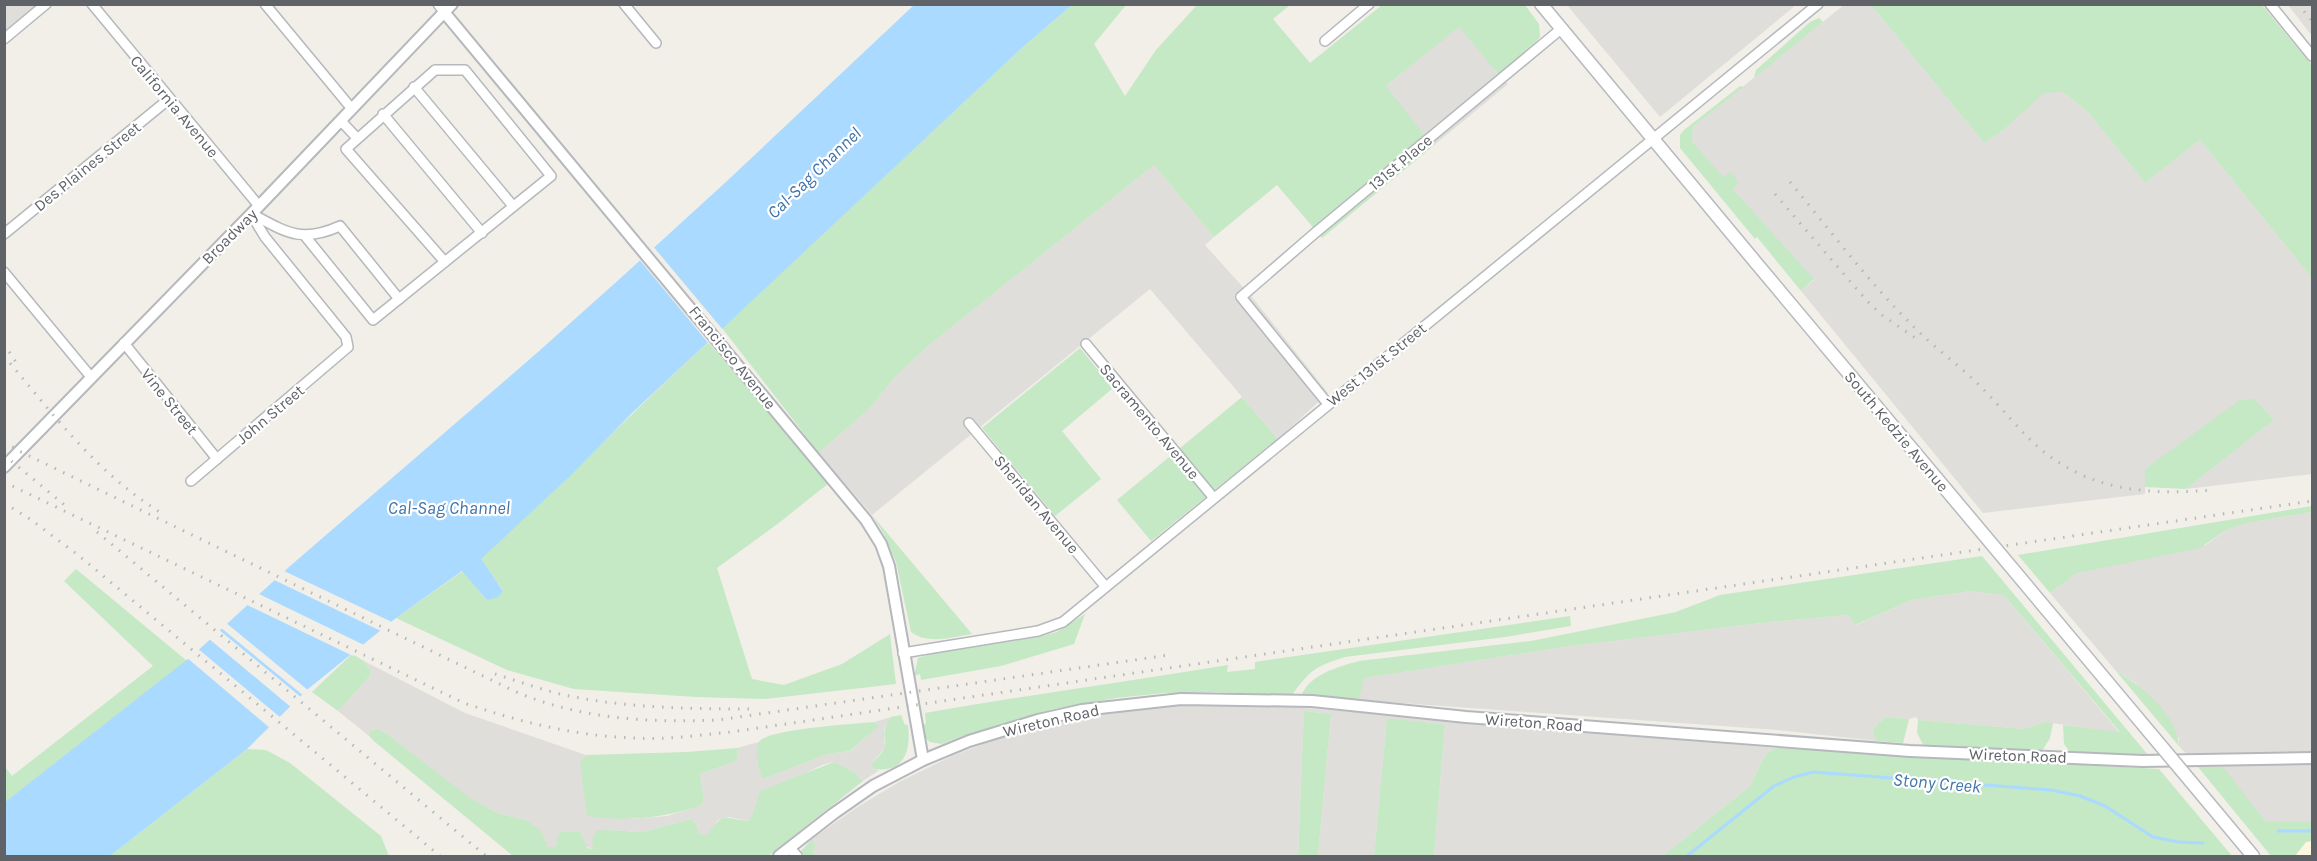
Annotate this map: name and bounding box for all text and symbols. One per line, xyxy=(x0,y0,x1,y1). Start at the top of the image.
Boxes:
street label: California Avenue xyxy=(126,51,223,161)
street label: Des Plaines Street xyxy=(30,118,145,215)
water label: Cal-Sag Channel xyxy=(762,122,866,223)
street label: 131st Place xyxy=(1365,130,1436,194)
street label: Broadway xyxy=(198,204,261,268)
street label: Francisco Avenue xyxy=(685,302,780,413)
street label: West 131st Street xyxy=(1323,318,1430,410)
street label: Sacramento Avenue xyxy=(1096,360,1204,483)
street label: Vine Street xyxy=(137,364,202,438)
street label: South Kedzie Avenue xyxy=(1840,367,1953,496)
street label: John Street xyxy=(233,381,308,448)
street label: Sheridan Avenue xyxy=(990,451,1083,557)
water label: Cal-Sag Channel xyxy=(388,497,511,519)
street label: Wireton Road xyxy=(1001,700,1101,741)
street label: Wireton Road xyxy=(1484,710,1584,735)
street label: Wireton Road xyxy=(1969,744,2067,767)
water label: Stony Creek xyxy=(1892,768,1983,798)

